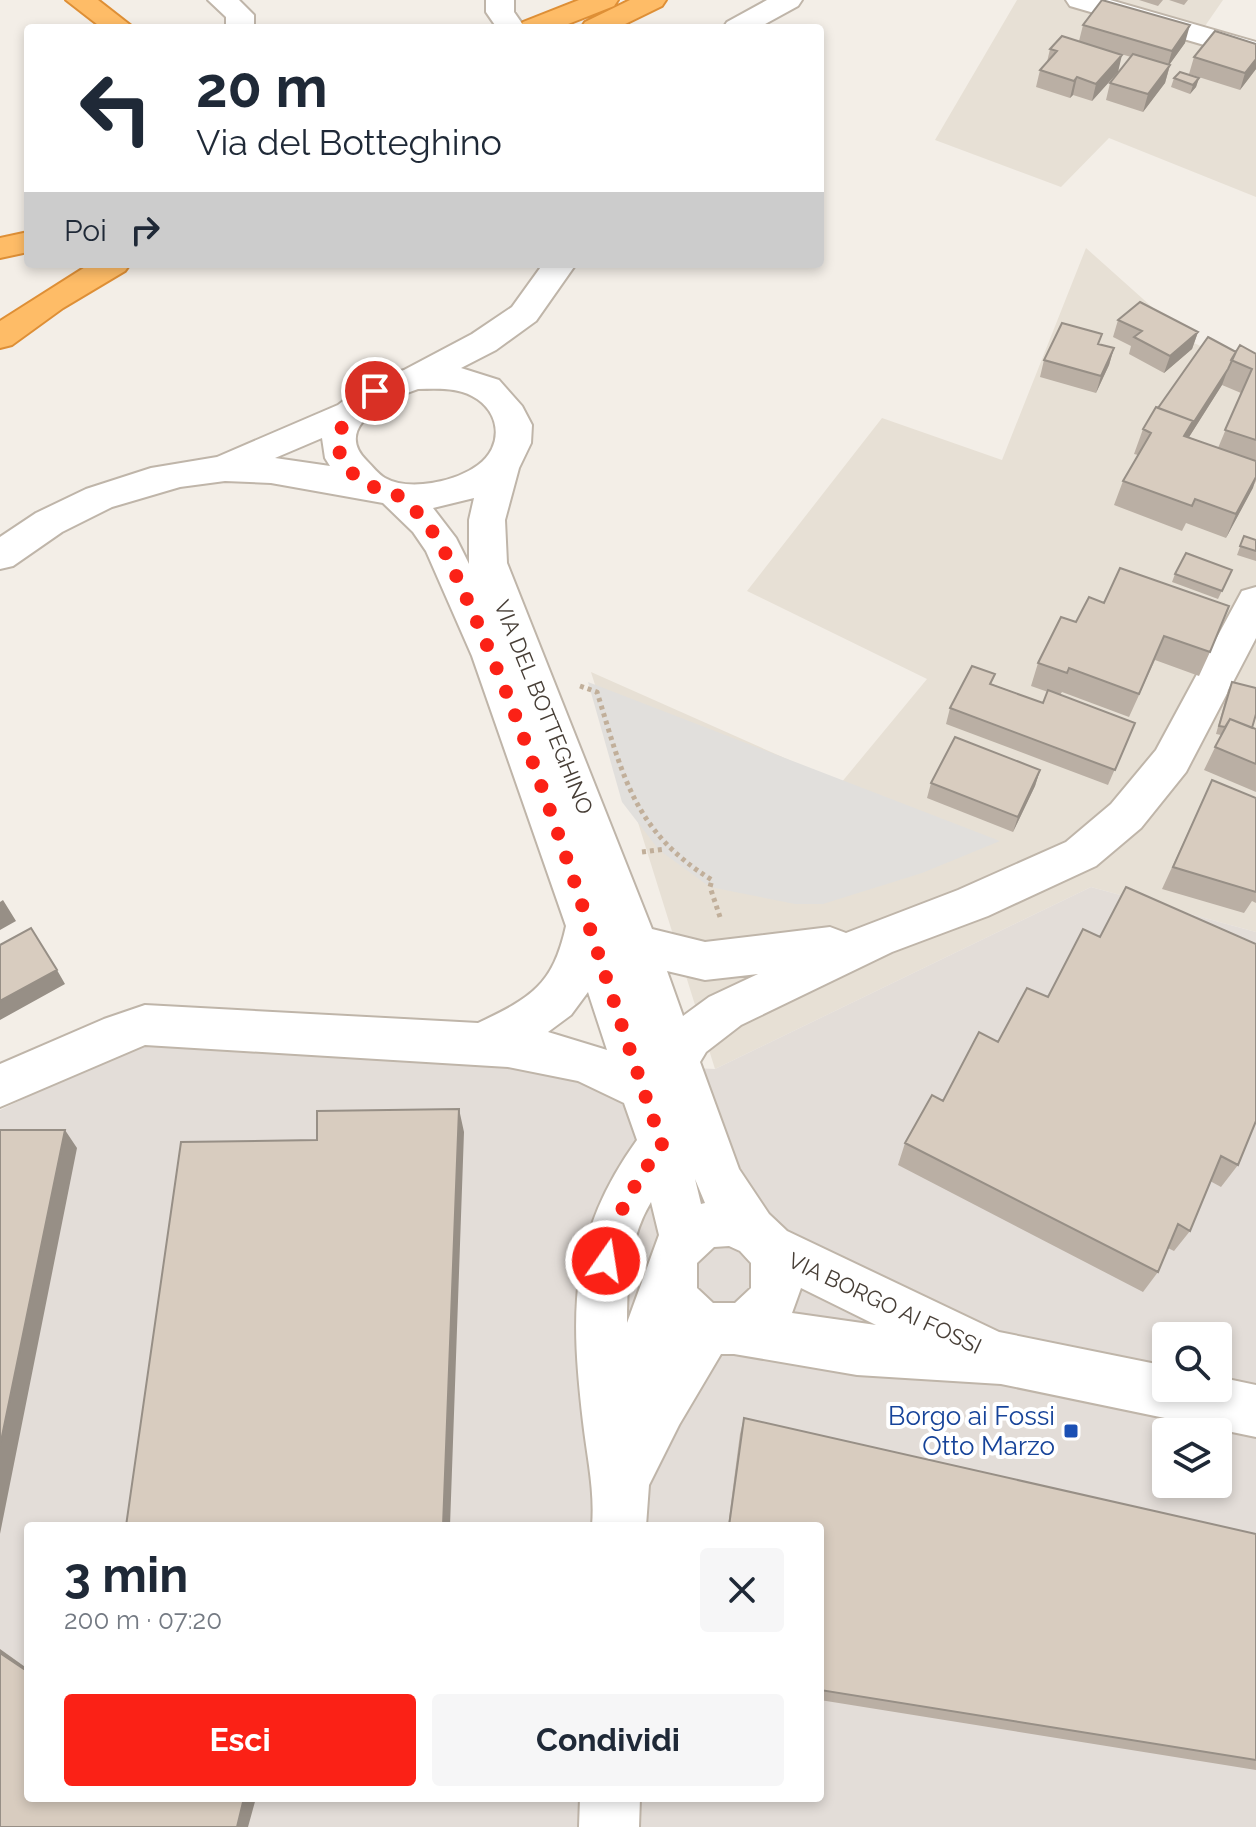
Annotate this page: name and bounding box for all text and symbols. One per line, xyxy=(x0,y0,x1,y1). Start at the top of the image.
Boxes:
text: 20 m xyxy=(196,54,328,120)
icon: left xyxy=(64,56,168,160)
text: Via del Botteghino xyxy=(196,121,502,163)
icon: right xyxy=(123,208,167,252)
text: Poi xyxy=(64,213,107,248)
pin xyxy=(341,357,409,425)
icon: arrive xyxy=(353,369,397,413)
street label: VIA DEL BOTTEGHINO xyxy=(489,596,599,818)
position arrow xyxy=(564,1219,648,1303)
street label: VIA BORGO AI FOSSI xyxy=(784,1247,986,1359)
map controls xyxy=(1152,1322,1232,1498)
button: search xyxy=(1152,1322,1232,1402)
place label: Borgo ai Fossi Otto Marzo xyxy=(888,1401,1055,1461)
button: layers xyxy=(1152,1418,1232,1498)
marker: Borgo ai Fossi Otto Marzo xyxy=(1062,1422,1080,1440)
text: 3 min xyxy=(64,1547,188,1603)
button: close xyxy=(700,1548,784,1632)
text: 200 m · 07:20 xyxy=(64,1605,222,1635)
button: Esci xyxy=(64,1694,416,1786)
button: Condividi xyxy=(432,1694,784,1786)

